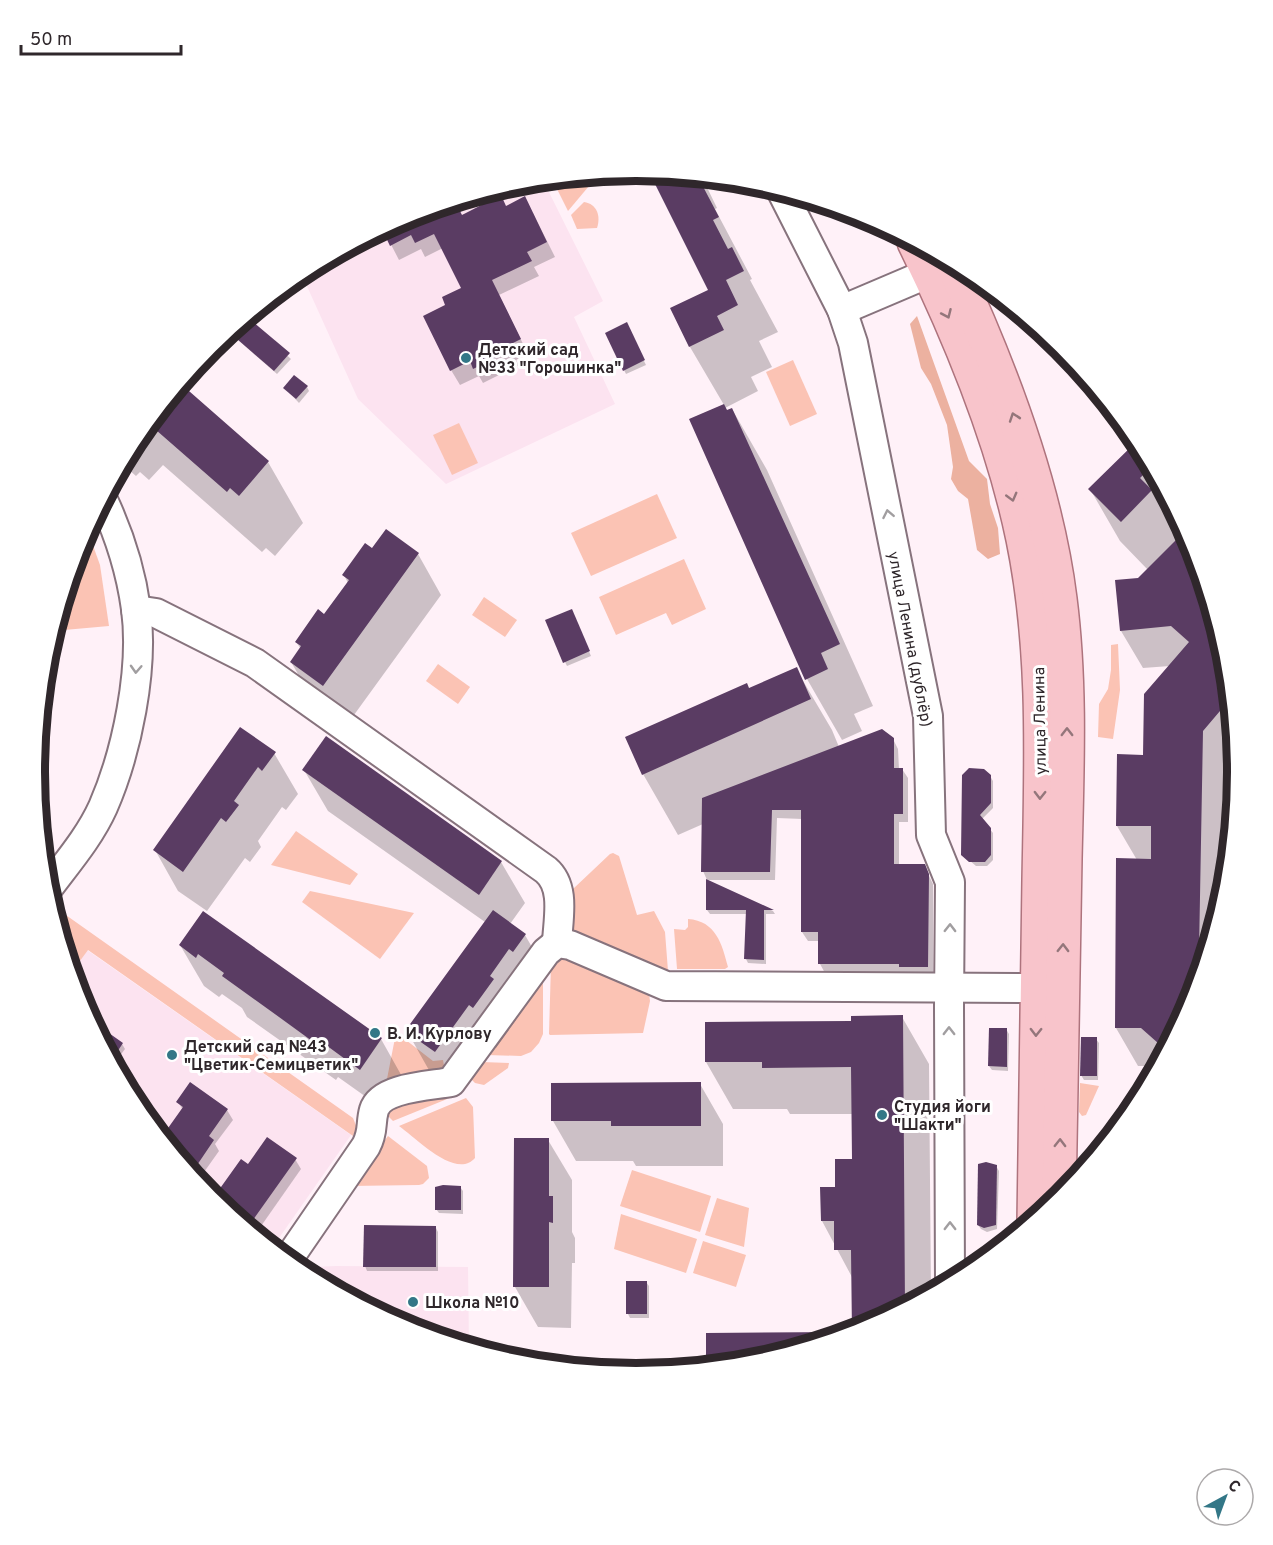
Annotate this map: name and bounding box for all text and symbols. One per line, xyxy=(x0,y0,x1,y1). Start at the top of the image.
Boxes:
scale bar xyxy=(21,18,182,56)
text: 50 m xyxy=(30,29,72,52)
one-way arrow xyxy=(940,307,952,318)
place label: Детский сад №33 "Горошинка" xyxy=(478,341,621,379)
marker: Детский сад №33 "Горошинка" xyxy=(459,351,473,365)
one-way arrow xyxy=(1008,412,1021,423)
one-way arrow xyxy=(1005,492,1017,502)
one-way arrow xyxy=(882,509,895,519)
street label: улица Ленина (дублёр) xyxy=(882,550,936,729)
one-way arrow xyxy=(129,664,142,673)
street label: улица Ленина xyxy=(1030,667,1052,775)
one-way arrow xyxy=(1061,727,1073,736)
one-way arrow xyxy=(1034,790,1046,799)
one-way arrow xyxy=(944,923,956,932)
one-way arrow xyxy=(1057,943,1070,952)
place label: В. И. Курлову xyxy=(387,1025,492,1045)
marker: В. И. Курлову xyxy=(368,1026,382,1040)
one-way arrow xyxy=(943,1026,955,1035)
one-way arrow xyxy=(1030,1027,1043,1036)
place label: Детский сад №43 "Цветик-Семицветик" xyxy=(184,1038,358,1076)
marker: Детский сад №43 "Цветик-Семицветик" xyxy=(165,1048,179,1062)
place label: Студия йоги "Шакти" xyxy=(894,1098,991,1136)
marker: Студия йоги "Шакти" xyxy=(875,1108,889,1122)
one-way arrow xyxy=(1054,1138,1066,1147)
one-way arrow xyxy=(944,1221,956,1230)
place label: Школа №10 xyxy=(425,1294,520,1314)
marker: Школа №10 xyxy=(406,1295,420,1309)
north arrow xyxy=(1195,1467,1255,1527)
text: С xyxy=(1223,1476,1244,1498)

